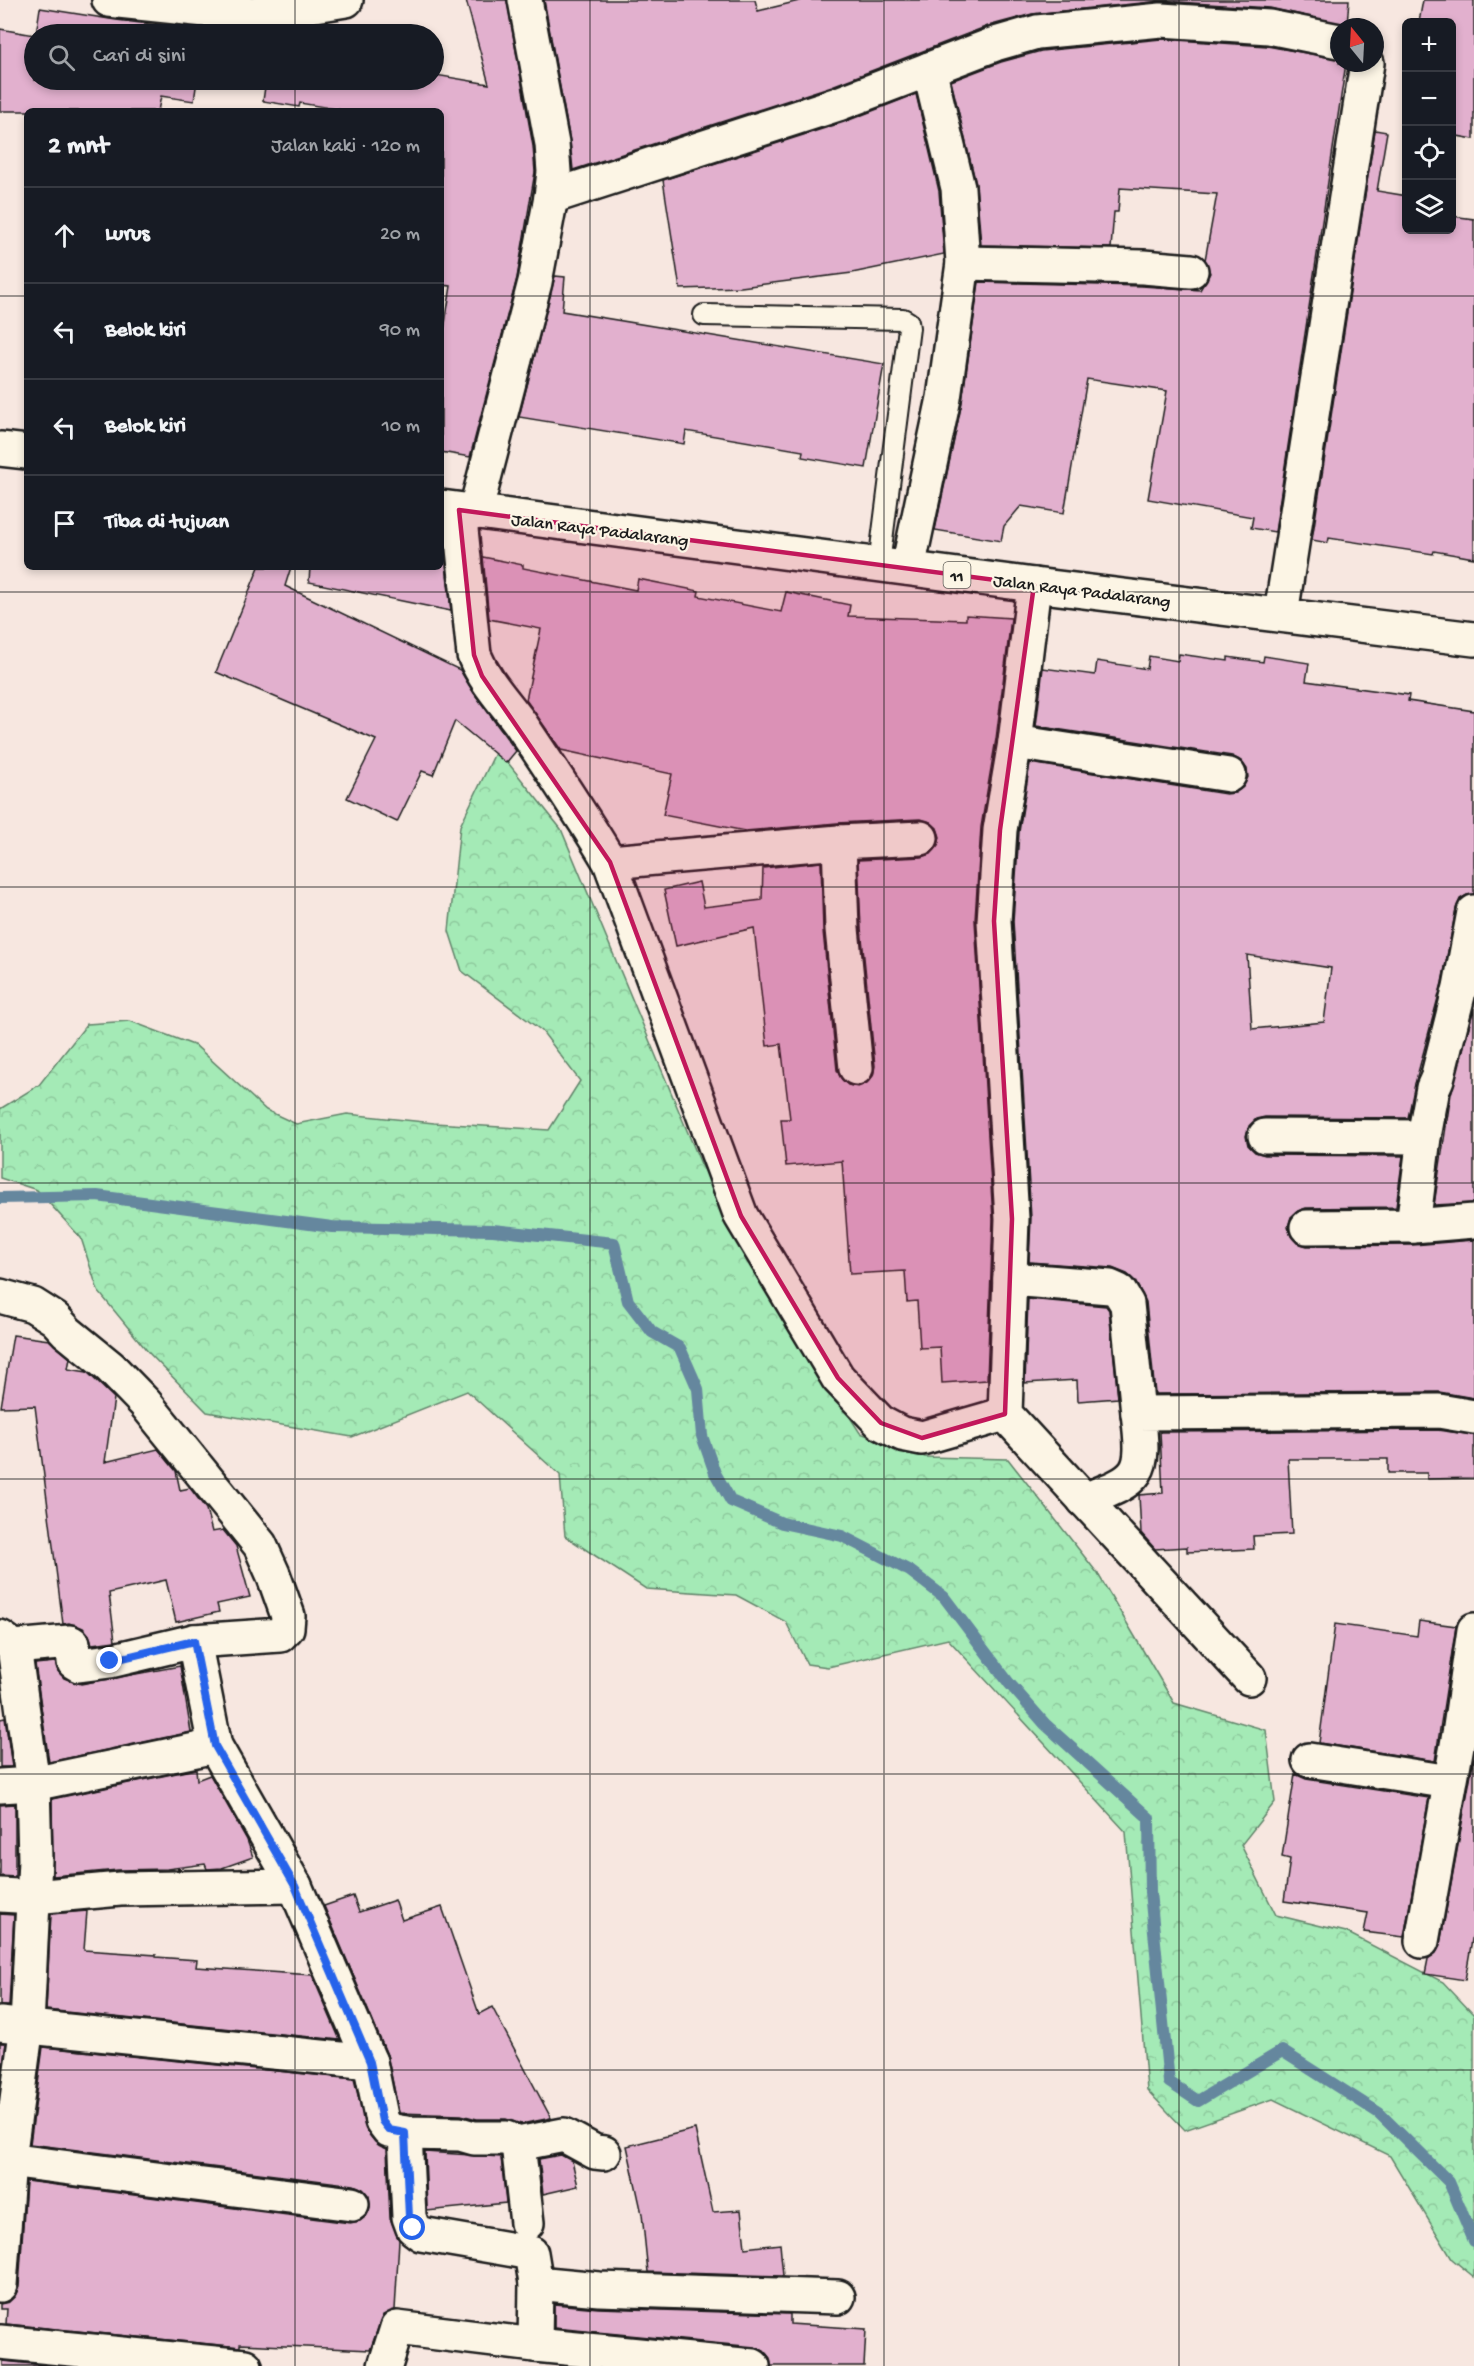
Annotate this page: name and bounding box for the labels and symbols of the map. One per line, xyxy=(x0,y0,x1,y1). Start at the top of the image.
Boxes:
north arrow xyxy=(1330,18,1384,72)
street label: Jalan Raya Padalarang xyxy=(510,510,690,553)
road number: 11 xyxy=(944,562,970,588)
street label: Jalan Raya Padalarang xyxy=(992,571,1172,614)
route end xyxy=(96,1647,122,1673)
route start xyxy=(399,2214,425,2240)

